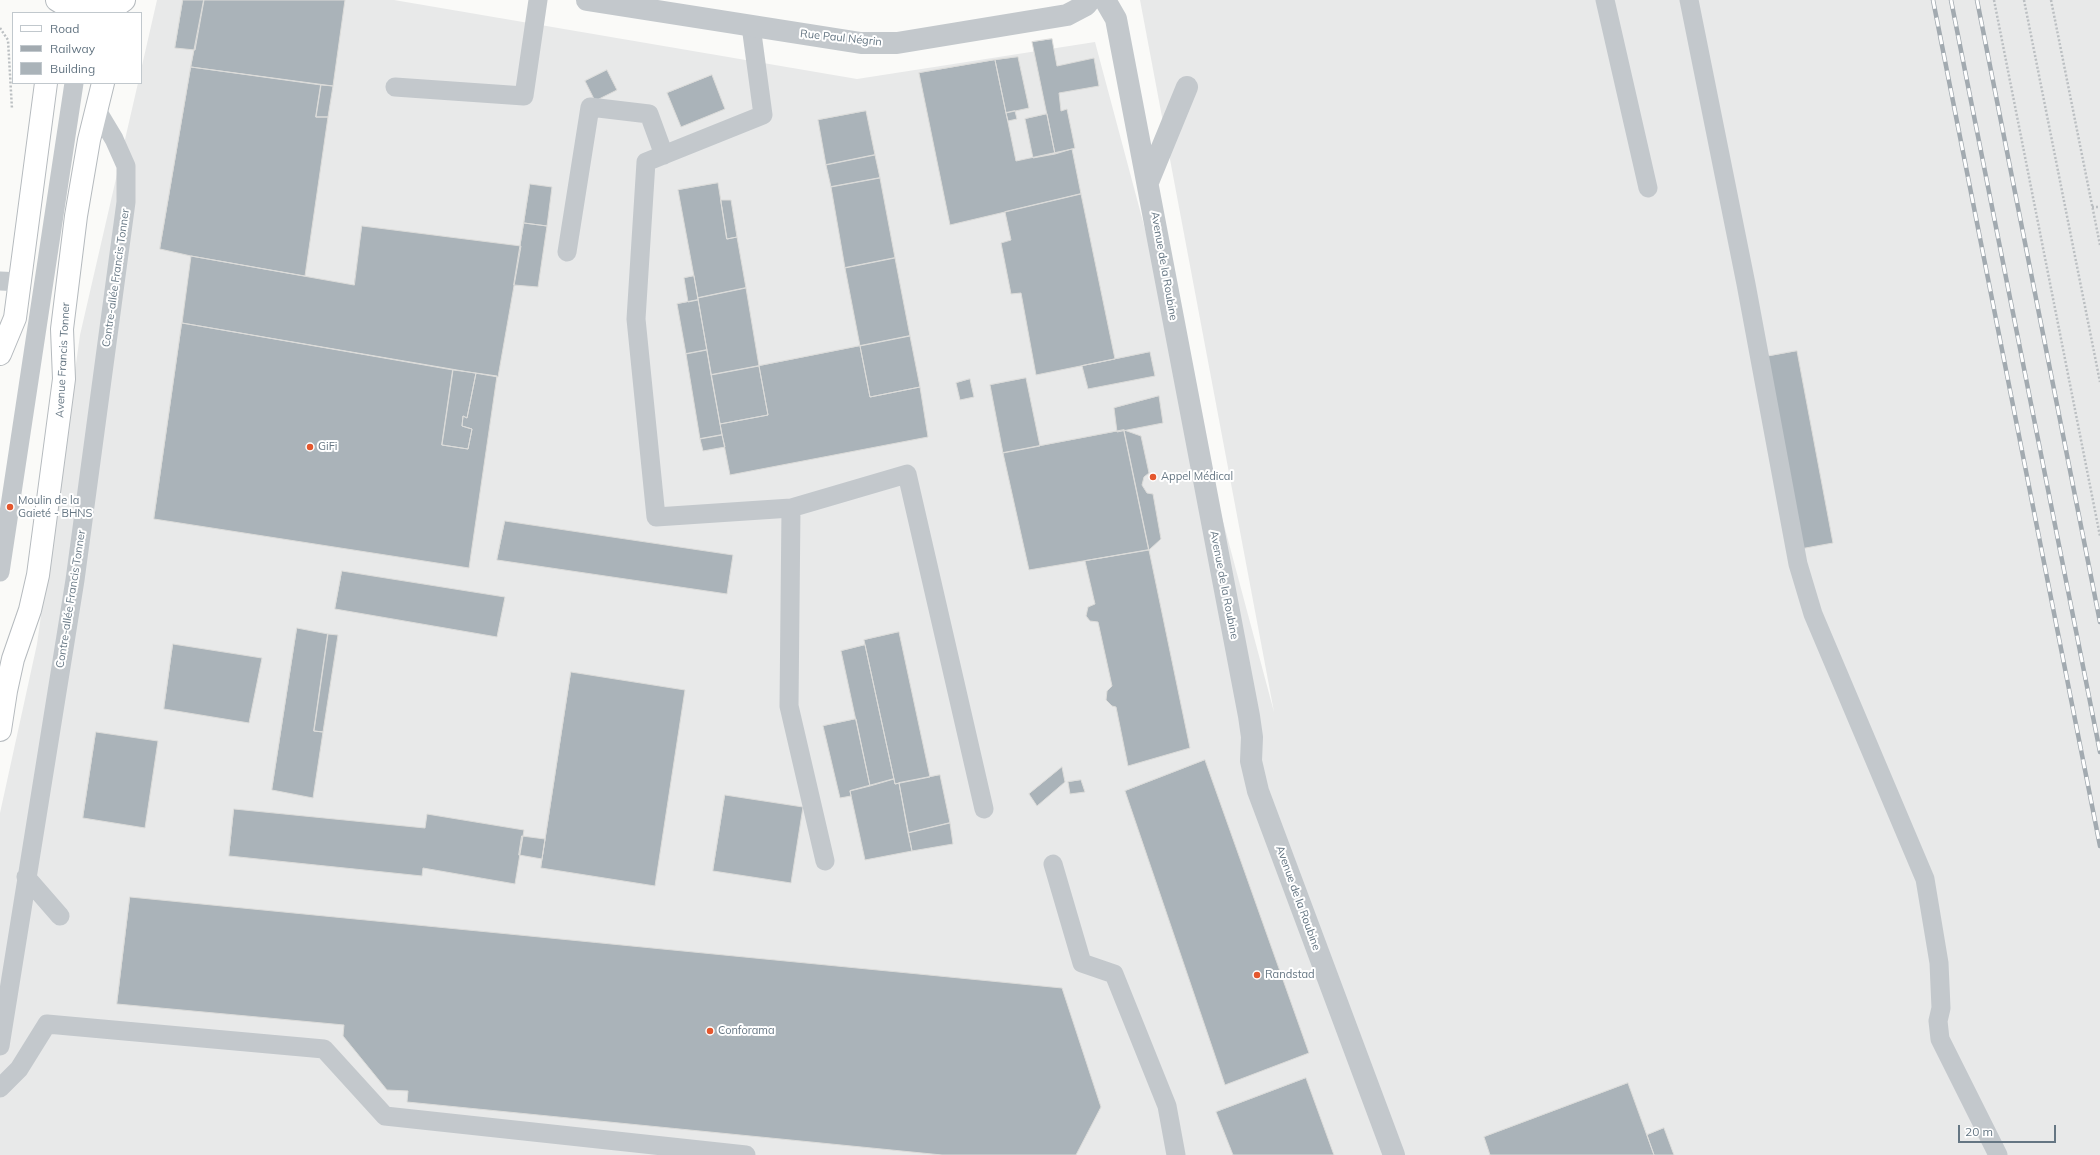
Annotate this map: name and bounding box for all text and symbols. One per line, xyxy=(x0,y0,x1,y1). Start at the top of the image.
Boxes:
legend xyxy=(12,12,142,84)
text: Road xyxy=(50,21,79,36)
street label: Rue Paul Négrin xyxy=(800,27,882,49)
text: Railway xyxy=(50,41,95,56)
text: Building xyxy=(50,61,95,76)
street label: Contre-allée Francis Tonner xyxy=(100,208,132,348)
street label: Avenue de la Roubine xyxy=(1148,210,1180,322)
street label: Avenue Francis Tonner xyxy=(53,302,73,418)
place label: GiFi xyxy=(318,440,337,454)
marker: GiFi xyxy=(305,442,315,452)
place label: Appel Médical xyxy=(1161,470,1233,484)
marker: Appel Médical xyxy=(1148,472,1158,482)
place label: Moulin de la Gaieté - BHNS xyxy=(18,494,92,520)
marker: Moulin de la Gaieté - BHNS xyxy=(5,502,15,512)
street label: Contre-allée Francis Tonner xyxy=(54,529,88,669)
street label: Avenue de la Roubine xyxy=(1207,530,1241,640)
street label: Avenue de la Roubine xyxy=(1273,844,1323,952)
place label: Randstad xyxy=(1265,968,1315,982)
marker: Randstad xyxy=(1252,970,1262,980)
place label: Conforama xyxy=(718,1024,775,1038)
marker: Conforama xyxy=(705,1026,715,1036)
scale bar xyxy=(1960,1117,2058,1143)
text: 20 m xyxy=(1965,1124,1993,1139)

